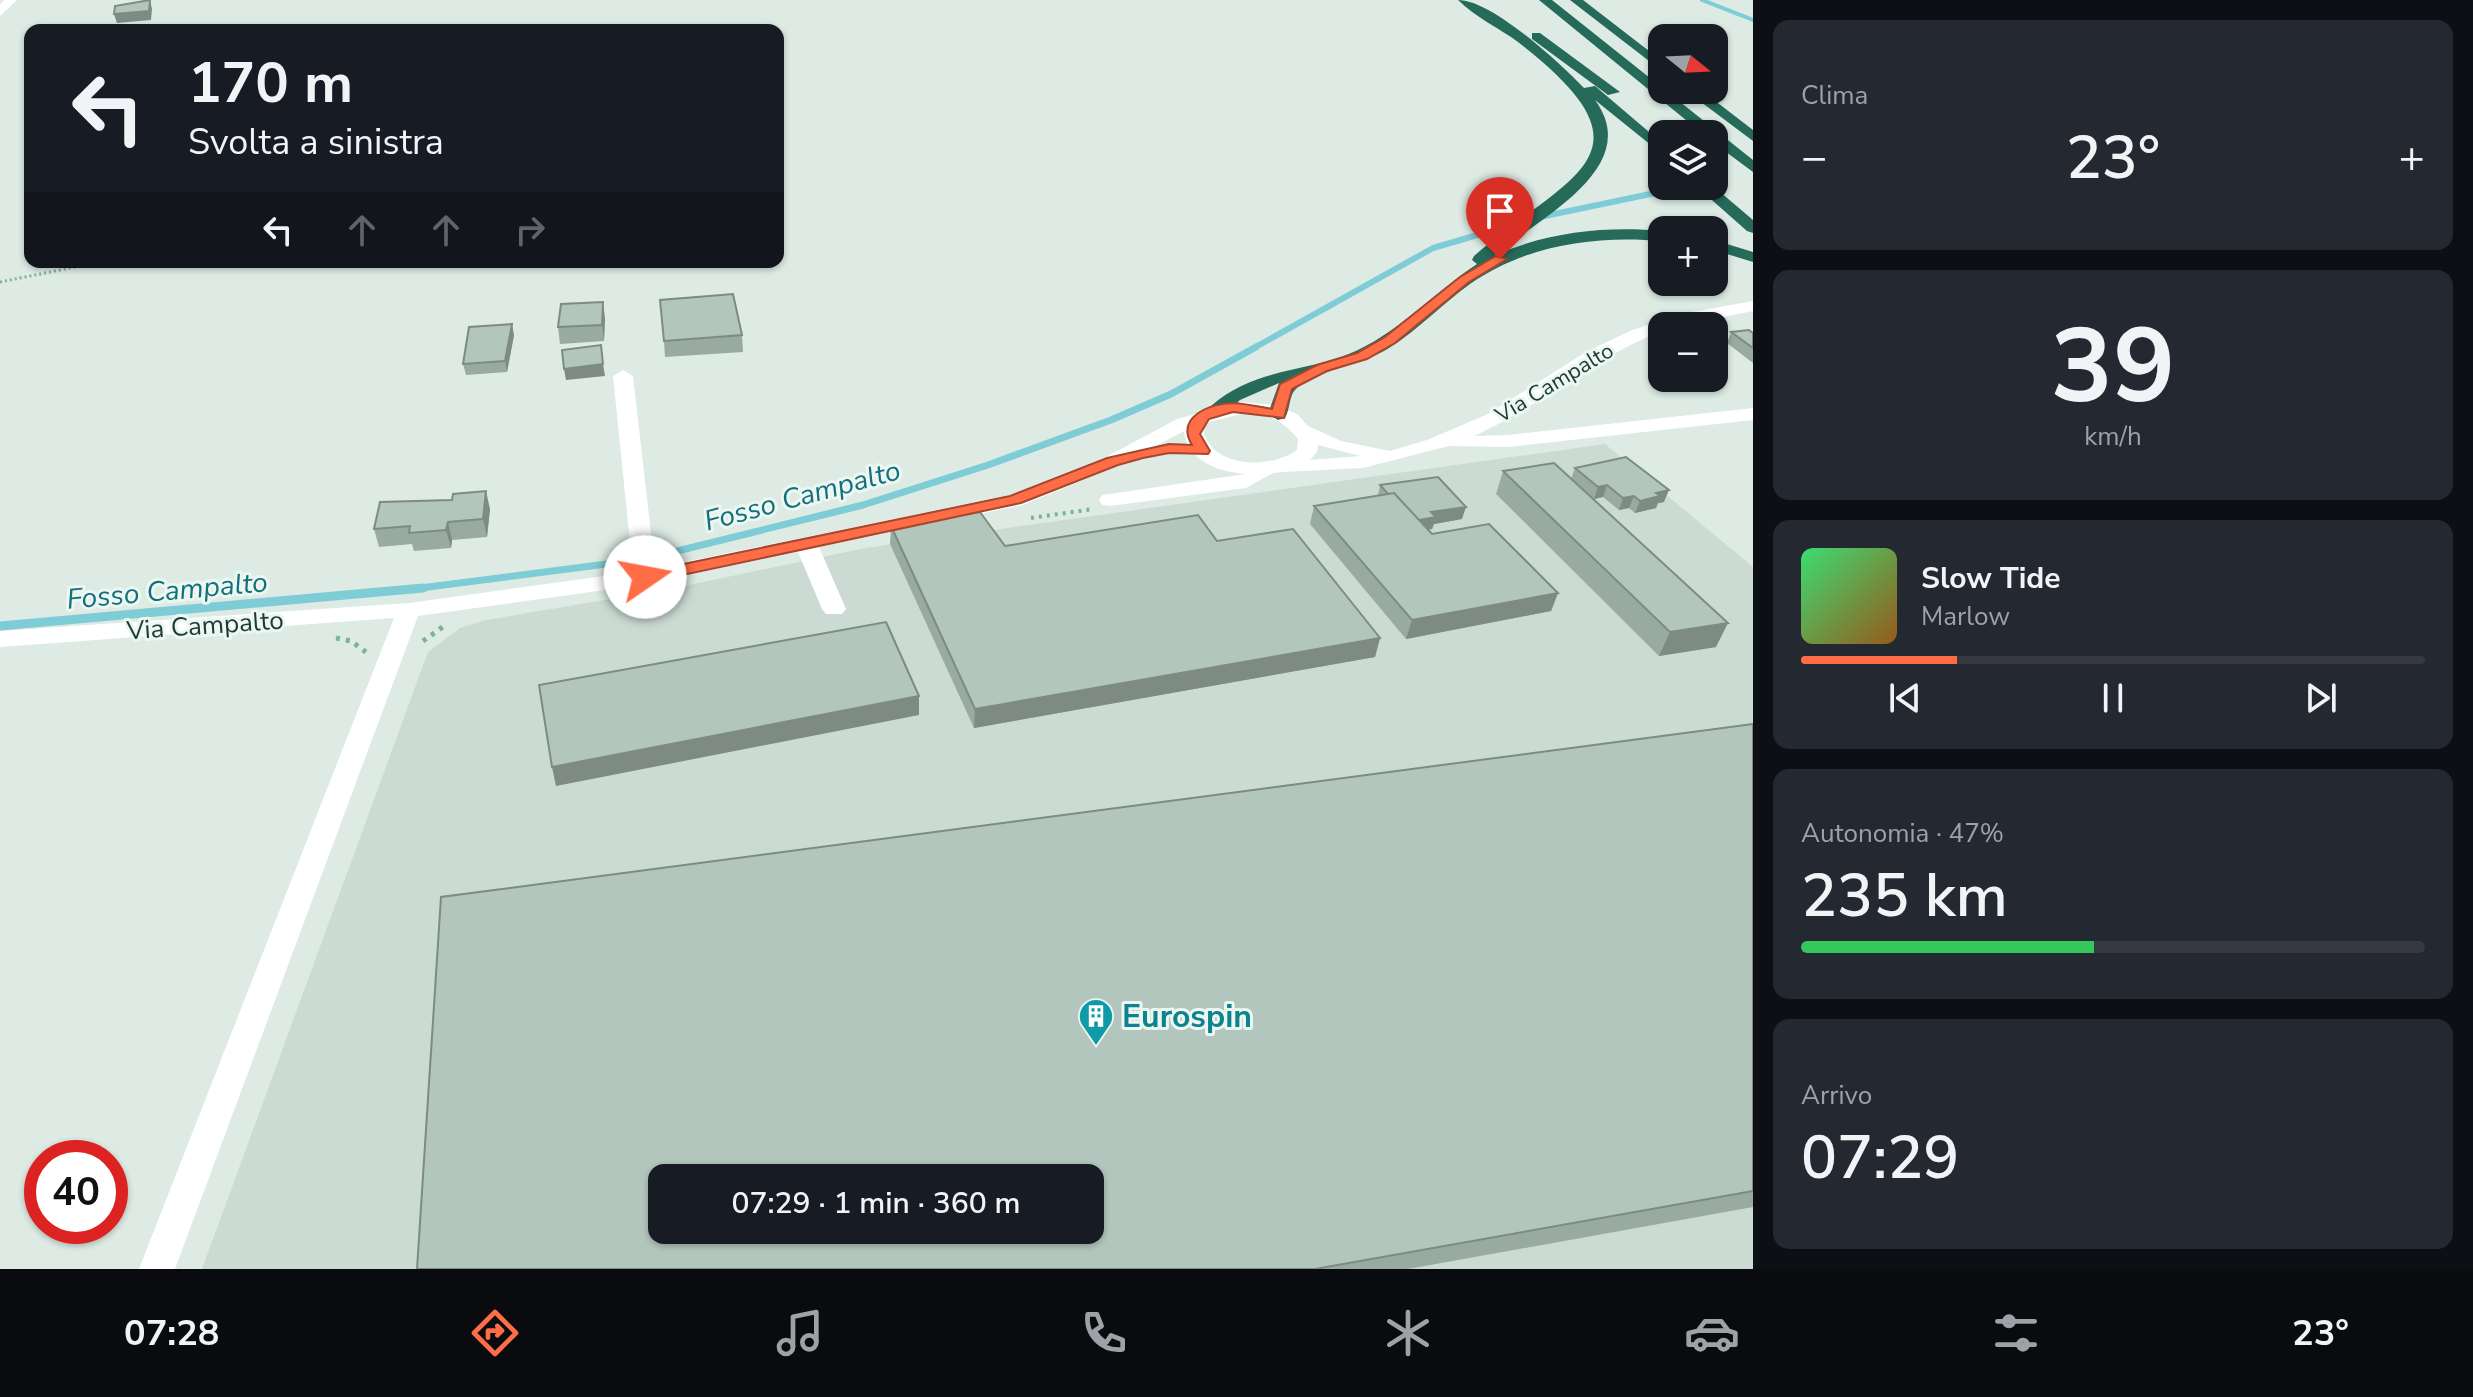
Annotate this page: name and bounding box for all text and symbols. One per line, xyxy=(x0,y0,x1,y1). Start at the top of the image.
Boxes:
north arrow xyxy=(1648,24,1728,104)
map controls xyxy=(1648,24,1728,392)
text: 170 m xyxy=(188,45,353,122)
icon: left xyxy=(56,56,160,160)
text: Clima xyxy=(1801,78,1868,113)
text: 23° xyxy=(2066,117,2160,199)
text: Svolta a sinistra xyxy=(188,118,444,167)
button: layers xyxy=(1648,120,1728,200)
text: − xyxy=(1801,128,1827,188)
text: + xyxy=(2399,128,2425,188)
pin xyxy=(1466,177,1534,259)
icon: arrive xyxy=(1478,189,1522,233)
icon: left xyxy=(256,208,300,252)
icon: ahead xyxy=(340,208,384,252)
icon: ahead xyxy=(424,208,468,252)
icon: right xyxy=(508,208,552,252)
button: + xyxy=(1648,216,1728,296)
text: 39 xyxy=(2051,296,2175,438)
button: − xyxy=(1648,312,1728,392)
street label: Via Campalto xyxy=(1489,336,1619,431)
text: km/h xyxy=(2084,419,2142,454)
water label: Fosso Campalto xyxy=(700,452,905,540)
position arrow xyxy=(603,535,687,619)
text: Slow Tide xyxy=(1921,558,2061,599)
water label: Fosso Campalto xyxy=(65,563,269,619)
text: Marlow xyxy=(1921,599,2010,634)
street label: Via Campalto xyxy=(124,603,285,649)
icon: previous xyxy=(1883,676,1927,720)
icon: pause xyxy=(2091,676,2135,720)
icon: next xyxy=(2299,676,2343,720)
text: Autonomia · 47% xyxy=(1801,816,2004,851)
text: 235 km xyxy=(1801,855,2008,937)
place label: Eurospin xyxy=(1122,995,1252,1038)
building icon: Eurospin xyxy=(1077,997,1115,1047)
text: Arrivo xyxy=(1801,1078,1872,1113)
text: 07:29 xyxy=(1801,1117,1959,1199)
speed limit sign: 40 xyxy=(24,1140,128,1244)
text: 07:29 · 1 min · 360 m xyxy=(731,1183,1021,1224)
icon: directions xyxy=(467,1305,523,1361)
icon: music xyxy=(772,1305,828,1361)
icon: phone xyxy=(1076,1305,1132,1361)
icon: climate xyxy=(1380,1305,1436,1361)
icon: car xyxy=(1684,1305,1740,1361)
icon: filters xyxy=(1988,1305,2044,1361)
text: 07:28 xyxy=(124,1309,219,1358)
text: 23° xyxy=(2292,1309,2349,1358)

